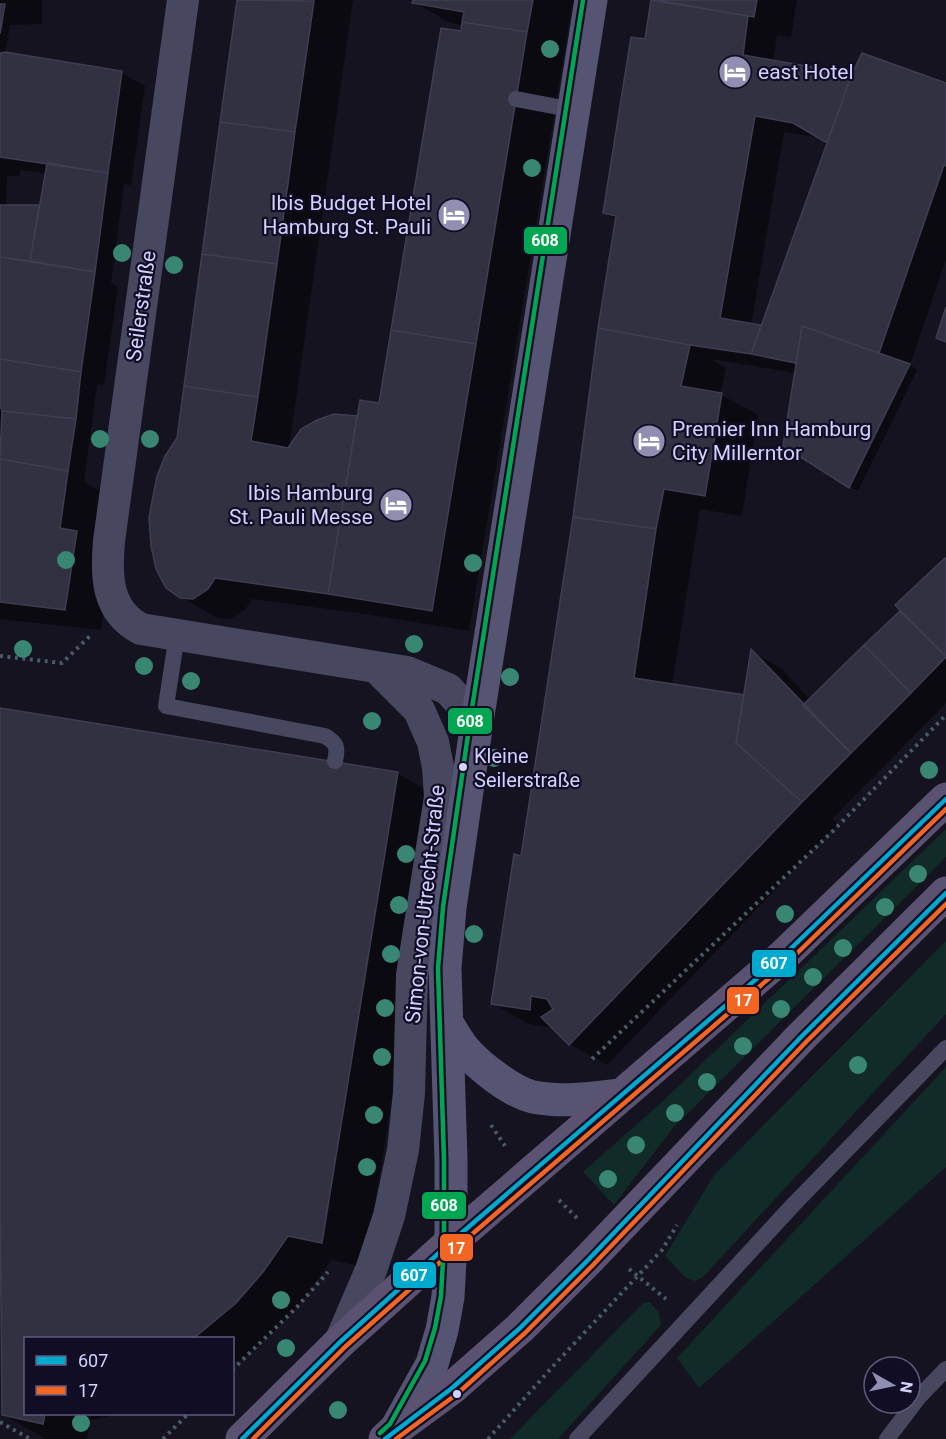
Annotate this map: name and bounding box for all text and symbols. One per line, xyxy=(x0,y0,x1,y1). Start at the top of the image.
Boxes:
hotel icon: east Hotel xyxy=(717,54,753,90)
place label: east Hotel xyxy=(758,60,854,84)
place label: Ibis Budget Hotel Hamburg St. Pauli xyxy=(262,191,431,239)
hotel icon: Ibis Budget Hotel Hamburg St. Pauli xyxy=(436,197,472,233)
line badge: 608 xyxy=(523,226,568,255)
text: 608 xyxy=(531,231,559,250)
street label: Seilerstraße xyxy=(121,249,161,363)
place label: Premier Inn Hamburg City Millerntor xyxy=(672,417,871,465)
hotel icon: Premier Inn Hamburg City Millerntor xyxy=(631,423,667,459)
place label: Ibis Hamburg St. Pauli Messe xyxy=(229,481,373,529)
hotel icon: Ibis Hamburg St. Pauli Messe xyxy=(378,487,414,523)
line badge: 608 xyxy=(447,707,493,735)
text: 608 xyxy=(456,712,484,731)
place label: Kleine Seilerstraße xyxy=(474,744,580,792)
marker: Kleine Seilerstraße xyxy=(457,761,469,773)
street label: Simon-von-Utrecht-Straße xyxy=(401,784,449,1024)
line badge: 607 xyxy=(751,949,797,978)
text: 607 xyxy=(760,954,788,973)
line badge: 17 xyxy=(726,986,760,1015)
text: 17 xyxy=(734,991,752,1010)
line badge: 608 xyxy=(421,1191,467,1220)
text: 608 xyxy=(430,1196,458,1215)
line badge: 17 xyxy=(439,1233,474,1262)
text: 17 xyxy=(447,1239,465,1258)
line badge: 607 xyxy=(392,1261,437,1289)
text: 607 xyxy=(400,1266,428,1285)
legend xyxy=(24,1337,234,1415)
text: 607 xyxy=(78,1350,108,1371)
north arrow xyxy=(862,1355,922,1415)
text: 17 xyxy=(78,1380,98,1401)
text: N xyxy=(896,1380,917,1394)
unlabelled marker xyxy=(451,1388,463,1400)

